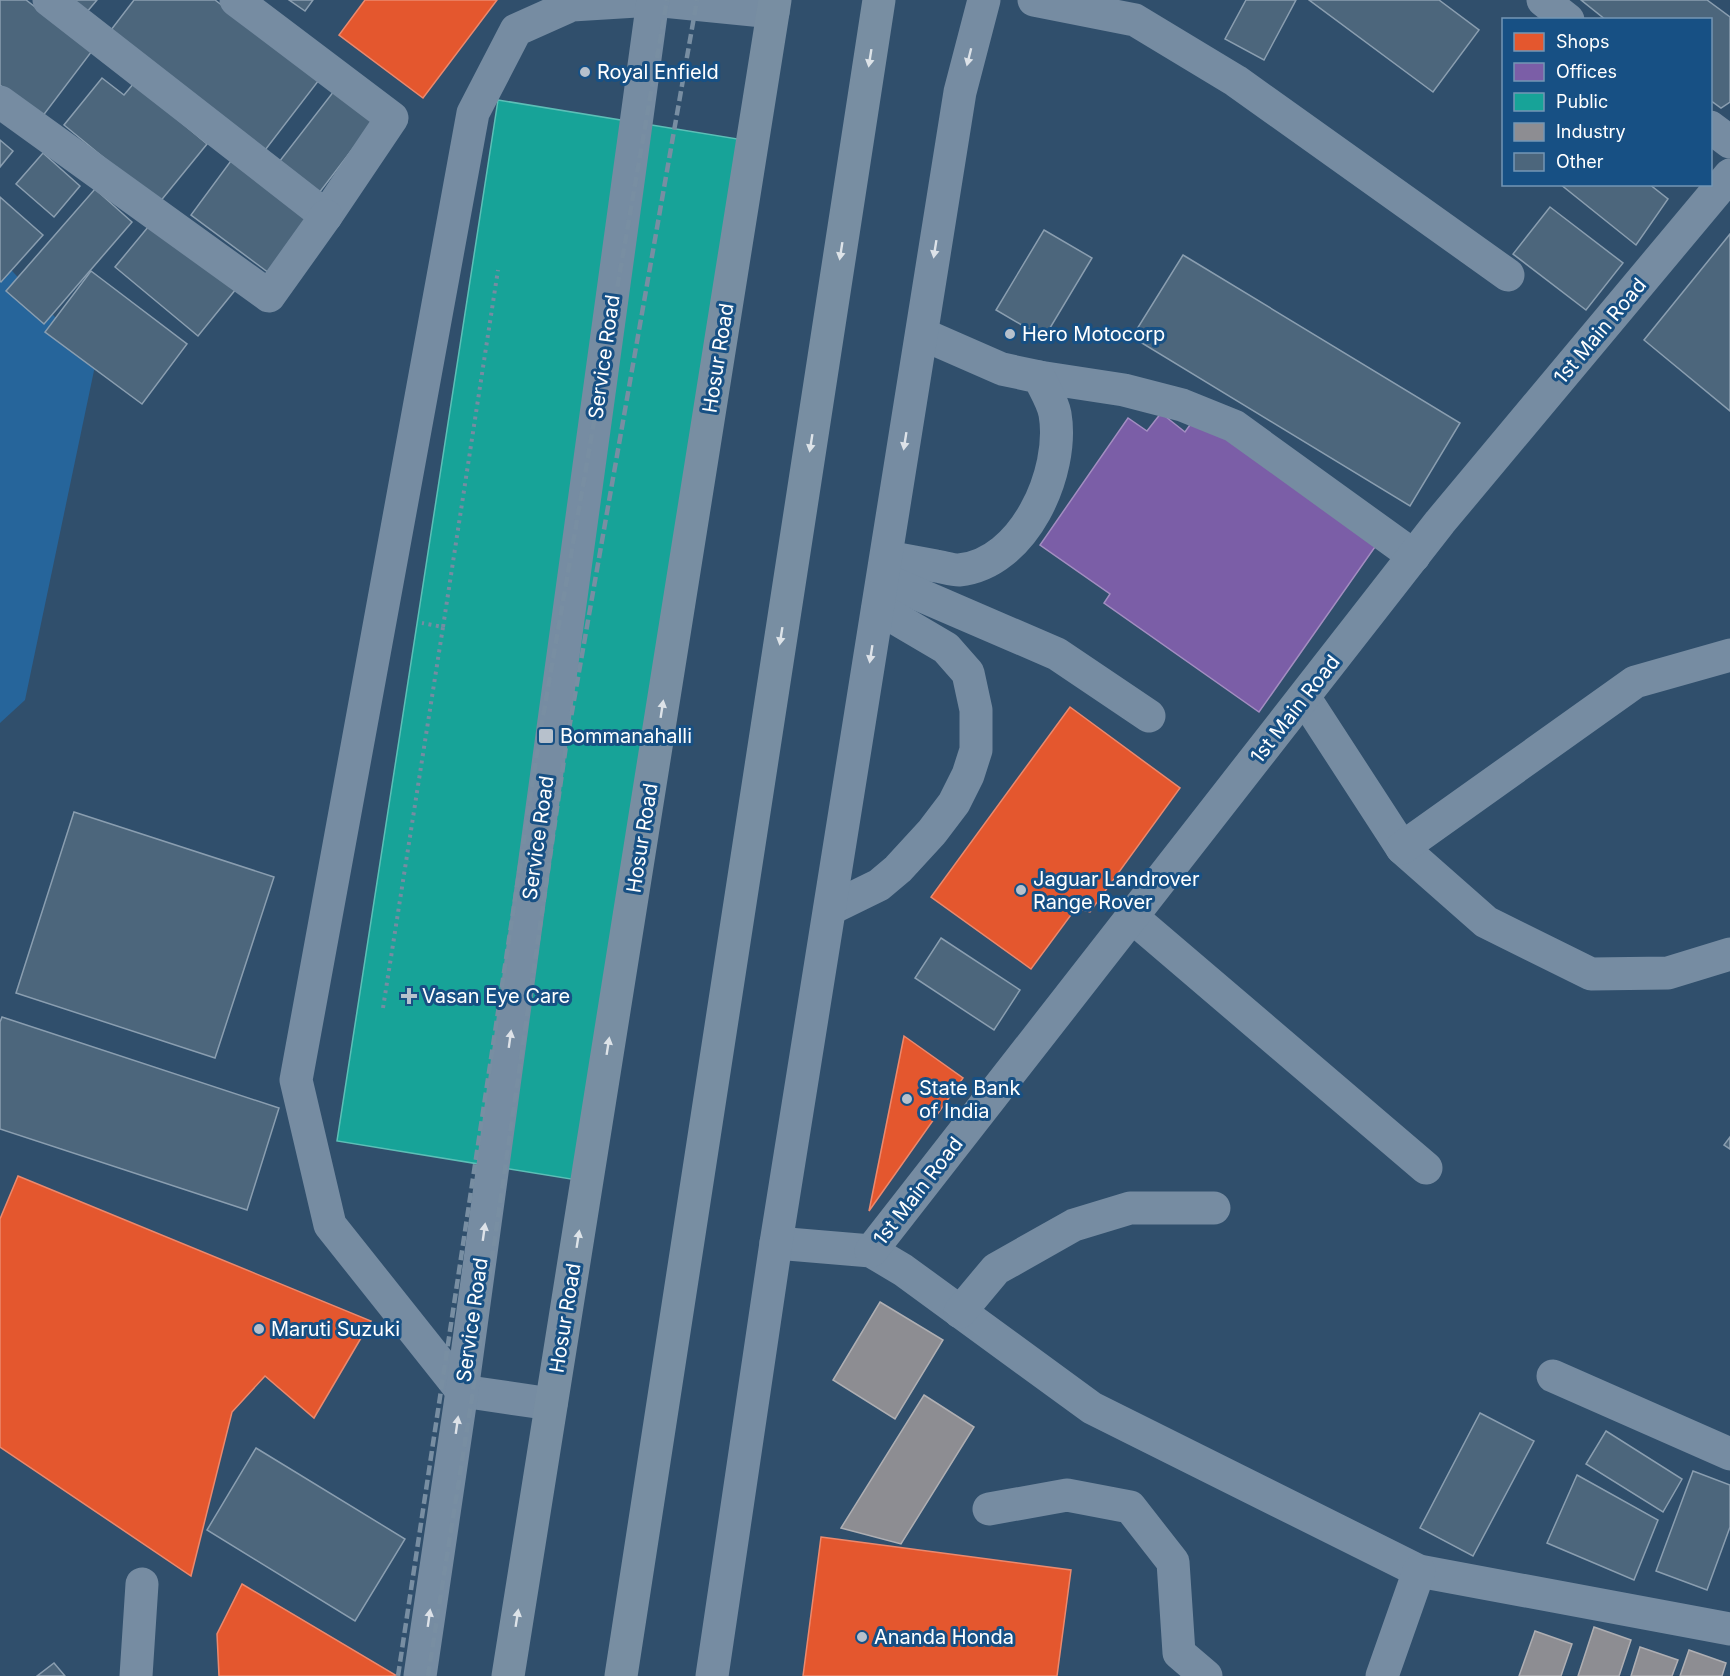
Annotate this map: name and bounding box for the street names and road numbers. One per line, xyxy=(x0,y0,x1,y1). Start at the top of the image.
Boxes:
street label: 1st Main Road xyxy=(1549,273,1651,389)
street label: Service Road xyxy=(583,293,625,421)
street label: Hosur Road xyxy=(697,301,739,415)
street label: 1st Main Road xyxy=(1245,650,1345,768)
street label: Service Road xyxy=(517,774,559,902)
street label: Hosur Road xyxy=(621,781,663,895)
street label: 1st Main Road xyxy=(868,1132,968,1250)
street label: Service Road xyxy=(451,1256,493,1384)
street label: Hosur Road xyxy=(544,1261,586,1375)

